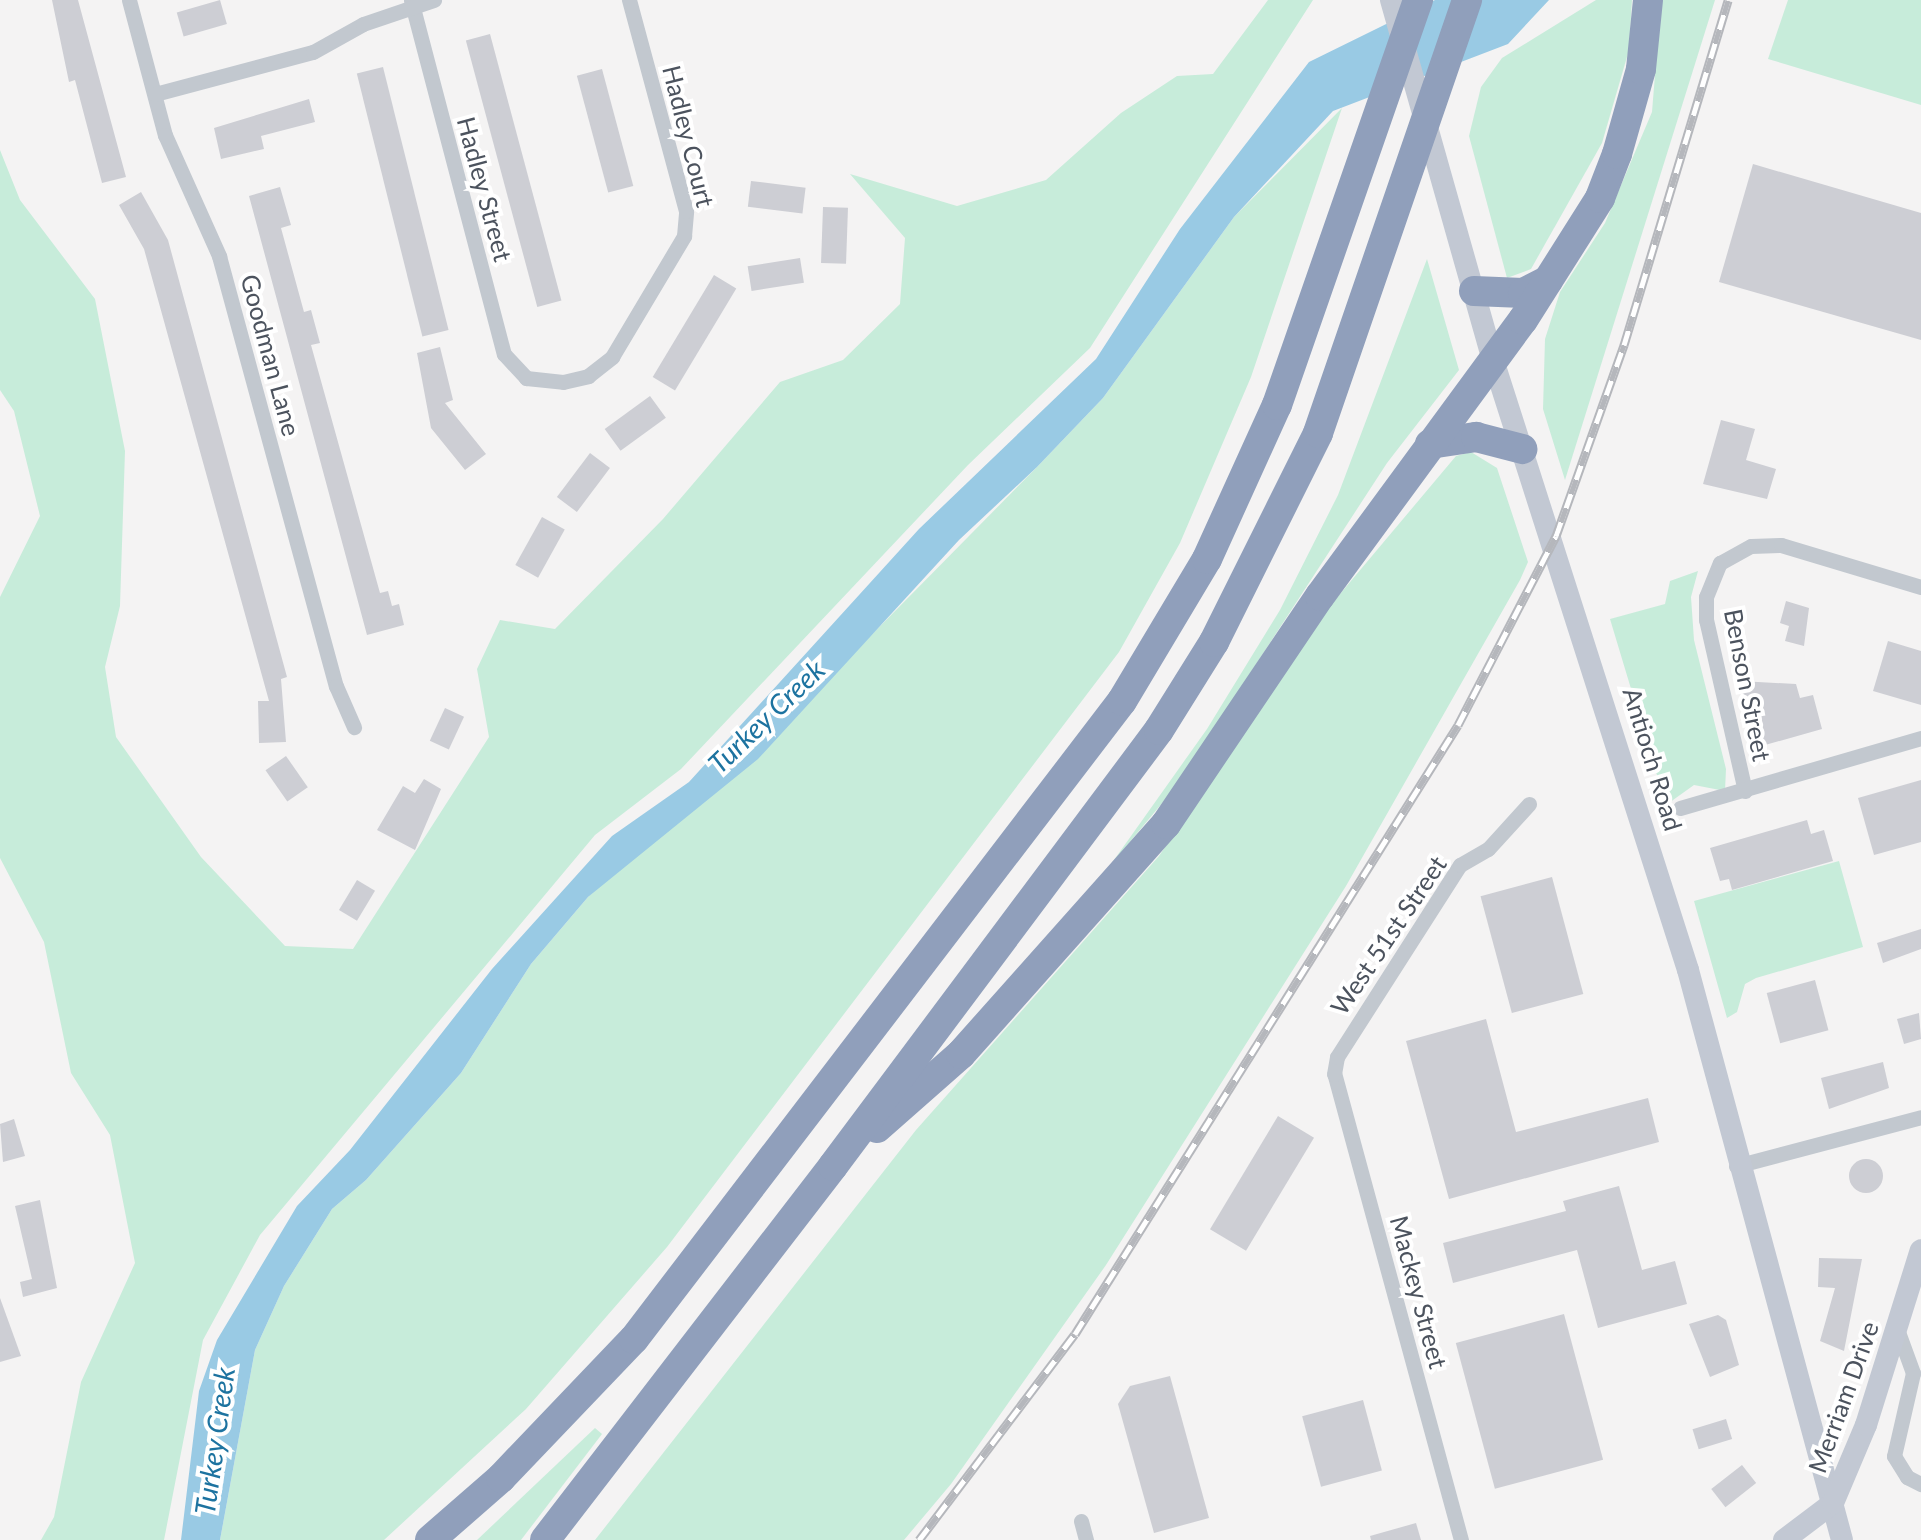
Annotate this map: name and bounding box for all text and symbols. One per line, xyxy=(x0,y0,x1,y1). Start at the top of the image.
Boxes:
street label: Hadley Court xyxy=(657,62,721,210)
street label: Hadley Street xyxy=(451,113,519,265)
street label: Goodman Lane xyxy=(235,271,307,439)
street label: Benson Street xyxy=(1719,606,1777,764)
water label: Turkey Creek xyxy=(701,652,831,780)
street label: Antioch Road xyxy=(1617,684,1689,834)
street label: West 51st Street xyxy=(1324,850,1452,1020)
street label: Mackey Street xyxy=(1384,1212,1454,1372)
street label: Merriam Drive xyxy=(1802,1317,1884,1477)
water label: Turkey Creek xyxy=(187,1365,241,1517)

